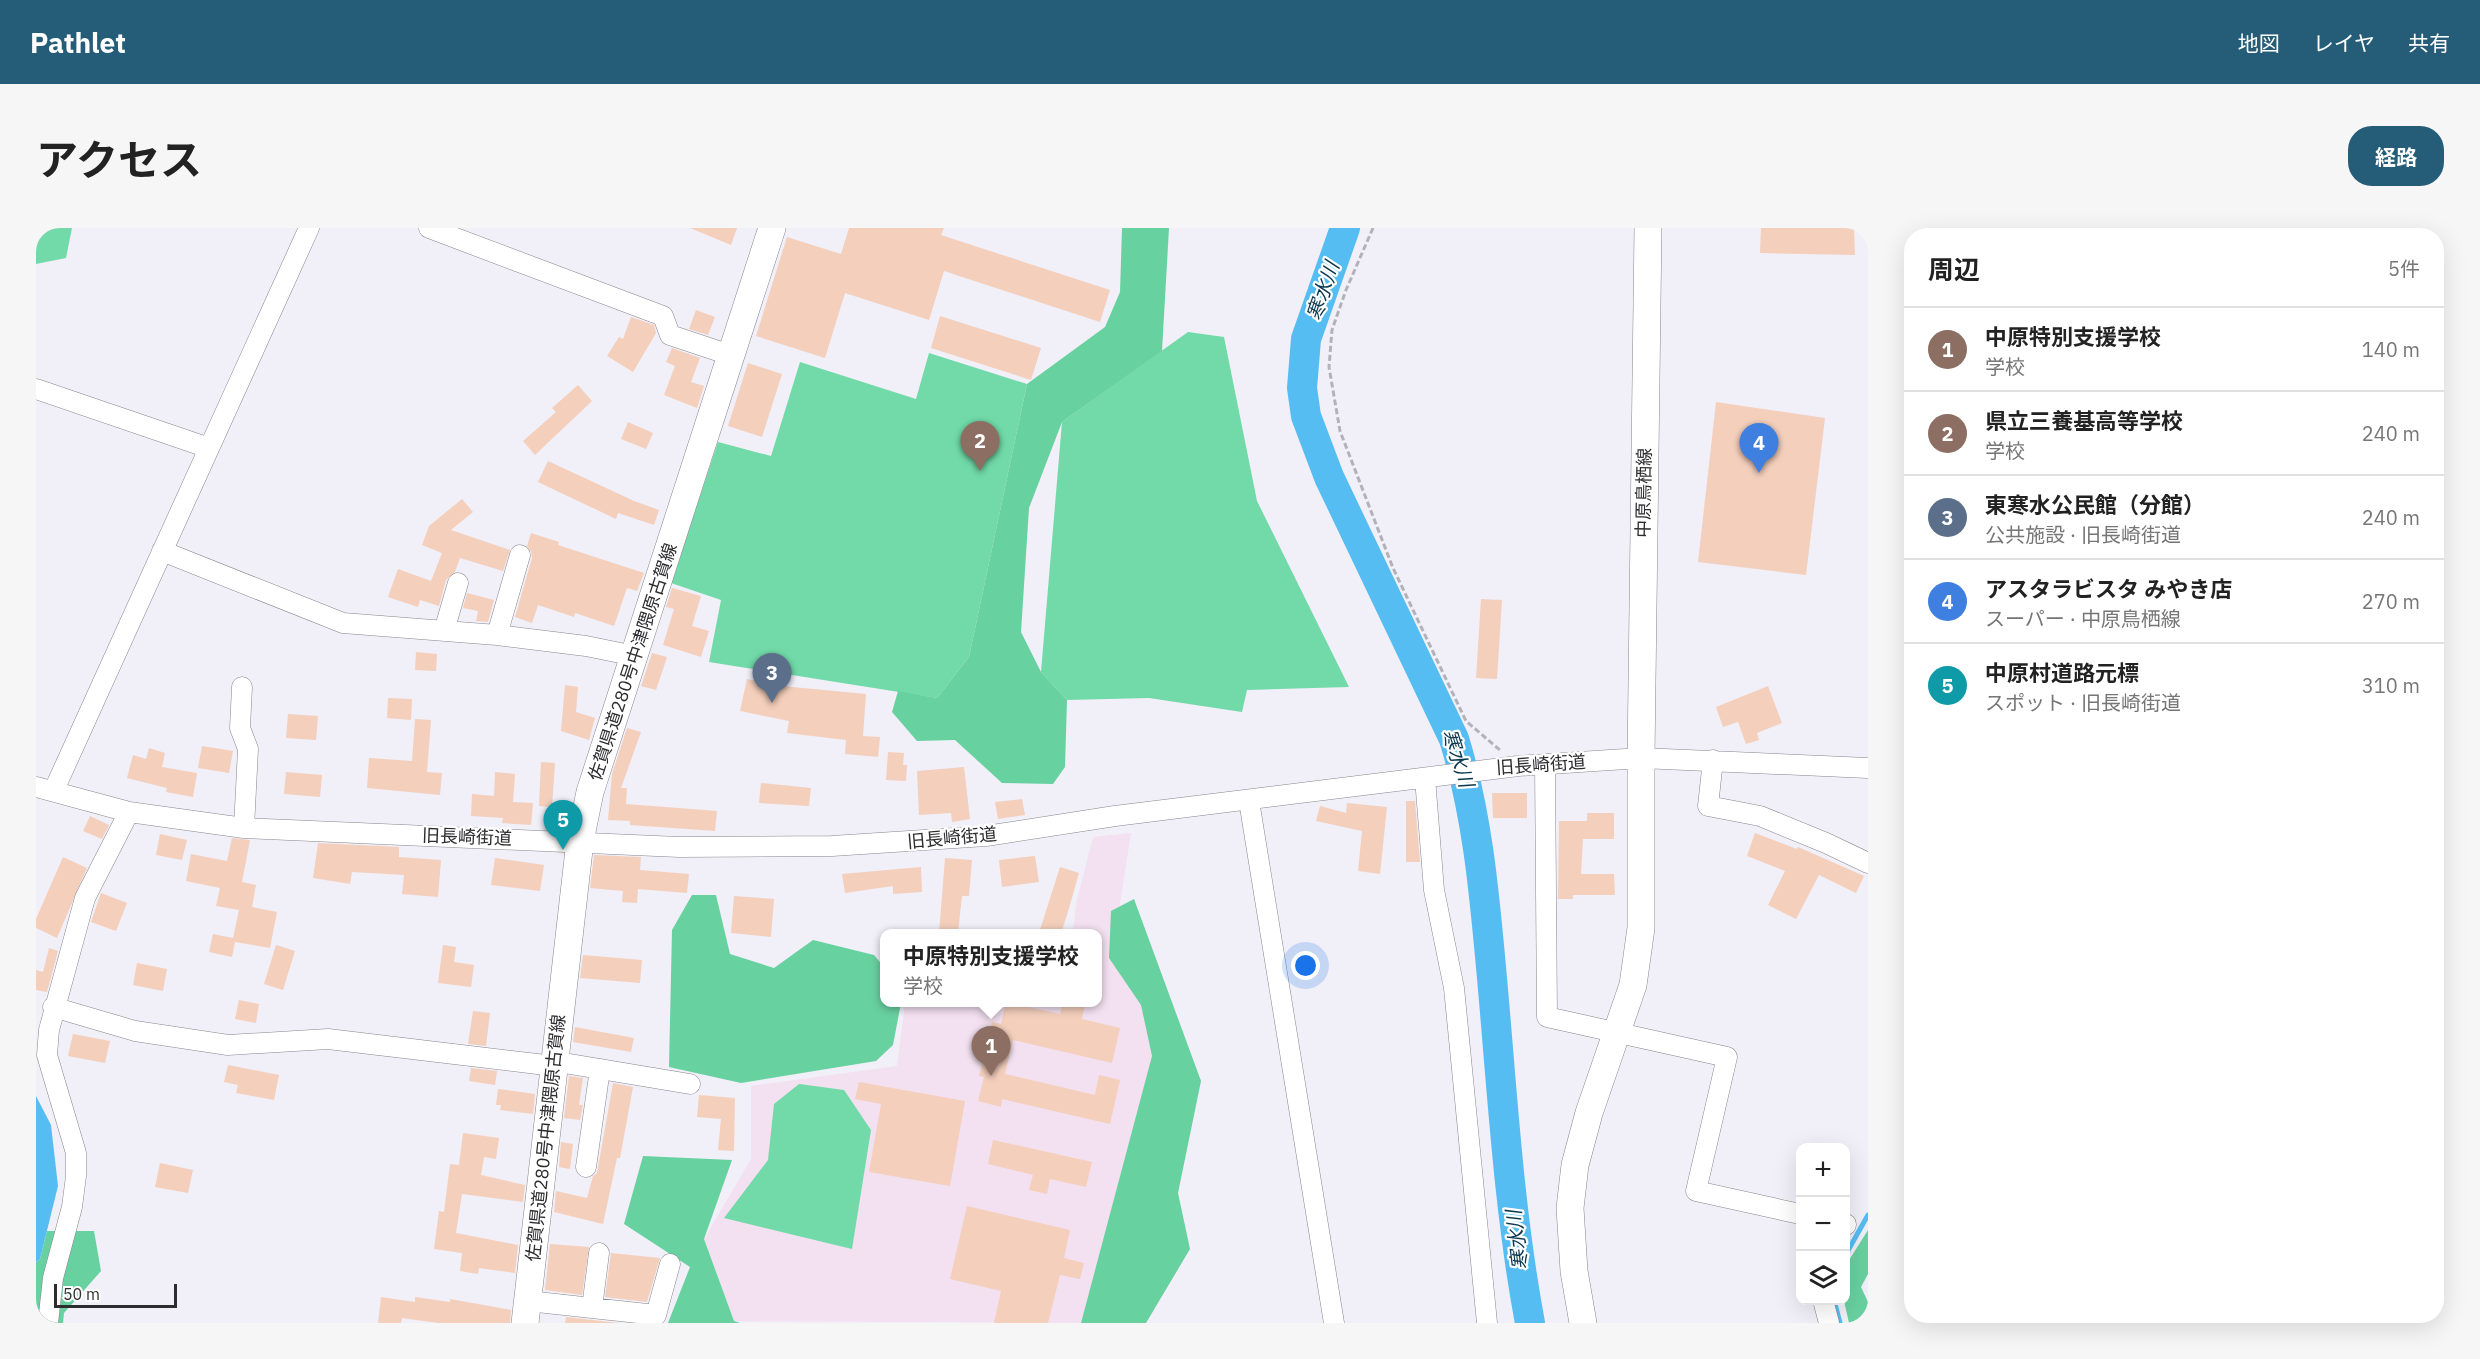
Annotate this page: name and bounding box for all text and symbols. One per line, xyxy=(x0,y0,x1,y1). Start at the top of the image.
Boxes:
text: Pathlet xyxy=(30,24,126,61)
text: 地図 xyxy=(2238,29,2280,57)
text: レイヤ xyxy=(2313,29,2375,57)
text: 共有 xyxy=(2408,29,2450,57)
button: 経路 xyxy=(2348,126,2444,186)
text: アクセス xyxy=(36,132,202,187)
text: 周辺 xyxy=(1928,252,1980,286)
text: 5件 xyxy=(2388,255,2420,282)
water label: 寒水川 xyxy=(1300,256,1346,324)
text: 中原特別支援学校 xyxy=(1985,322,2161,351)
text: 1 xyxy=(1942,336,1954,363)
text: 140 m xyxy=(2362,336,2420,363)
text: 学校 xyxy=(1985,353,2025,380)
text: 県立三養基高等学校 xyxy=(1985,406,2183,435)
text: 2 xyxy=(1942,420,1954,447)
text: 240 m xyxy=(2362,420,2420,447)
pin: 2 xyxy=(960,422,1000,471)
pin: 4 xyxy=(1740,424,1778,473)
text: 学校 xyxy=(1985,437,2025,464)
street label: 中原鳥栖線 xyxy=(1631,448,1656,538)
text: 東寒水公民館（分館） xyxy=(1985,490,2205,519)
text: 3 xyxy=(1942,504,1954,531)
text: 240 m xyxy=(2362,504,2420,531)
text: 公共施設 · 旧長崎街道 xyxy=(1985,521,2181,548)
street label: 佐賀県道280号中津隈原古賀線 xyxy=(583,540,682,784)
text: アスタラビスタ みやき店 xyxy=(1985,574,2232,603)
text: 4 xyxy=(1942,588,1954,615)
text: 270 m xyxy=(2362,588,2420,615)
text: スーパー · 中原鳥栖線 xyxy=(1985,605,2181,632)
pin: 3 xyxy=(752,654,792,703)
text: 中原村道路元標 xyxy=(1985,658,2139,687)
text: 5 xyxy=(1942,672,1954,699)
text: 310 m xyxy=(2362,672,2420,699)
text: スポット · 旧長崎街道 xyxy=(1985,689,2181,716)
water label: 寒水川 xyxy=(1436,725,1481,792)
street label: 旧長崎街道 xyxy=(1495,750,1587,779)
pin: 5 xyxy=(544,800,582,850)
street label: 旧長崎街道 xyxy=(906,822,998,853)
street label: 旧長崎街道 xyxy=(422,823,512,850)
popup xyxy=(880,929,1102,1007)
text: 中原特別支援学校 xyxy=(903,941,1079,970)
your location xyxy=(1291,951,1320,980)
text: 学校 xyxy=(903,972,943,999)
street label: 佐賀県道280号中津隈原古賀線 xyxy=(521,1013,570,1263)
pin: 1 xyxy=(972,1026,1010,1076)
map controls xyxy=(1796,1143,1850,1305)
button: + xyxy=(1796,1143,1850,1197)
button: − xyxy=(1796,1197,1850,1251)
water label: 寒水川 xyxy=(1499,1207,1534,1271)
button: layers xyxy=(1796,1251,1850,1305)
scale bar xyxy=(54,1281,177,1308)
text: 50 m xyxy=(63,1284,100,1304)

